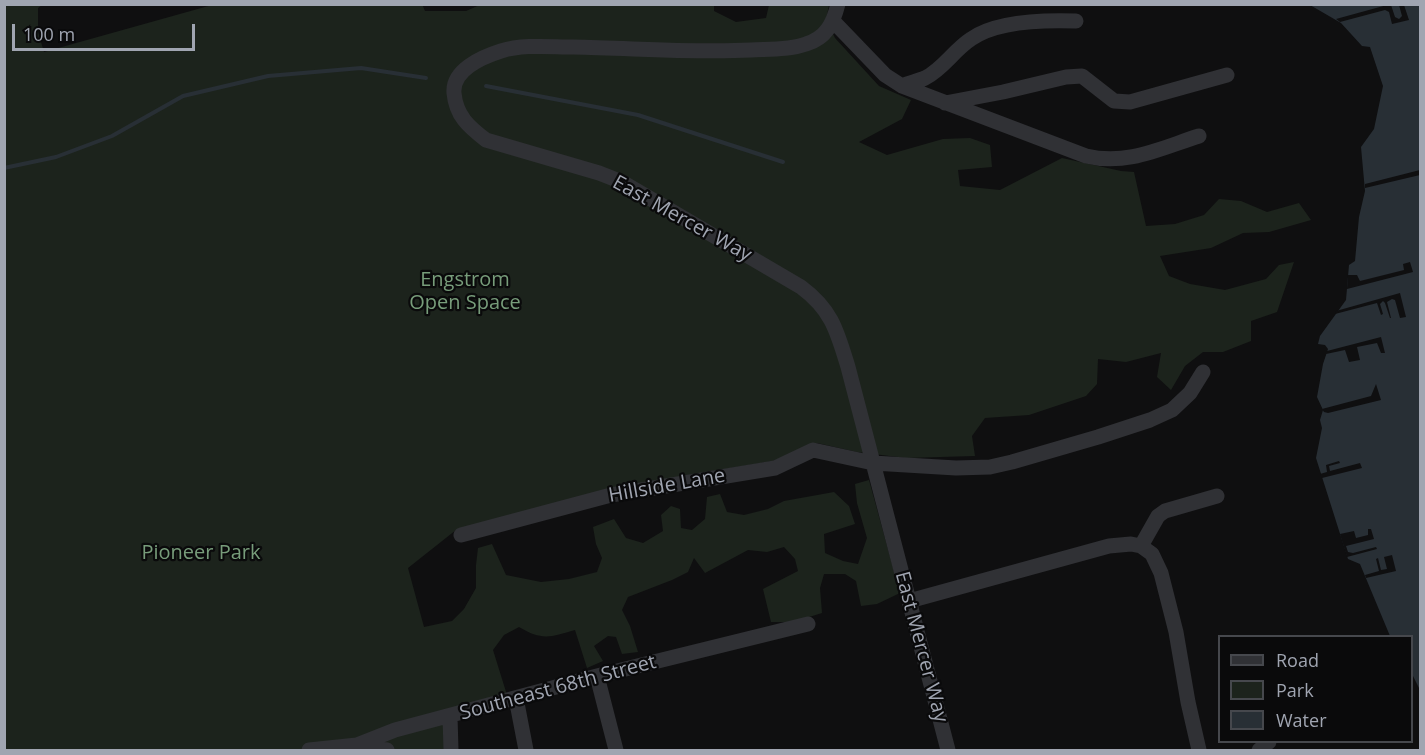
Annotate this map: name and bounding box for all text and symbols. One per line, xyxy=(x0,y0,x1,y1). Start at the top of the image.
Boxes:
scale bar xyxy=(15,12,198,50)
text: 100 m xyxy=(23,22,75,46)
street label: East Mercer Way xyxy=(608,171,756,267)
park label: Engstrom Open Space xyxy=(409,268,521,315)
street label: Hillside Lane xyxy=(607,464,727,508)
park label: Pioneer Park xyxy=(141,541,261,565)
street label: East Mercer Way xyxy=(889,569,953,725)
legend xyxy=(1218,635,1413,743)
text: Road xyxy=(1276,648,1319,672)
street label: Southeast 68th Street xyxy=(457,650,659,726)
text: Park xyxy=(1276,678,1314,702)
text: Water xyxy=(1276,708,1327,732)

